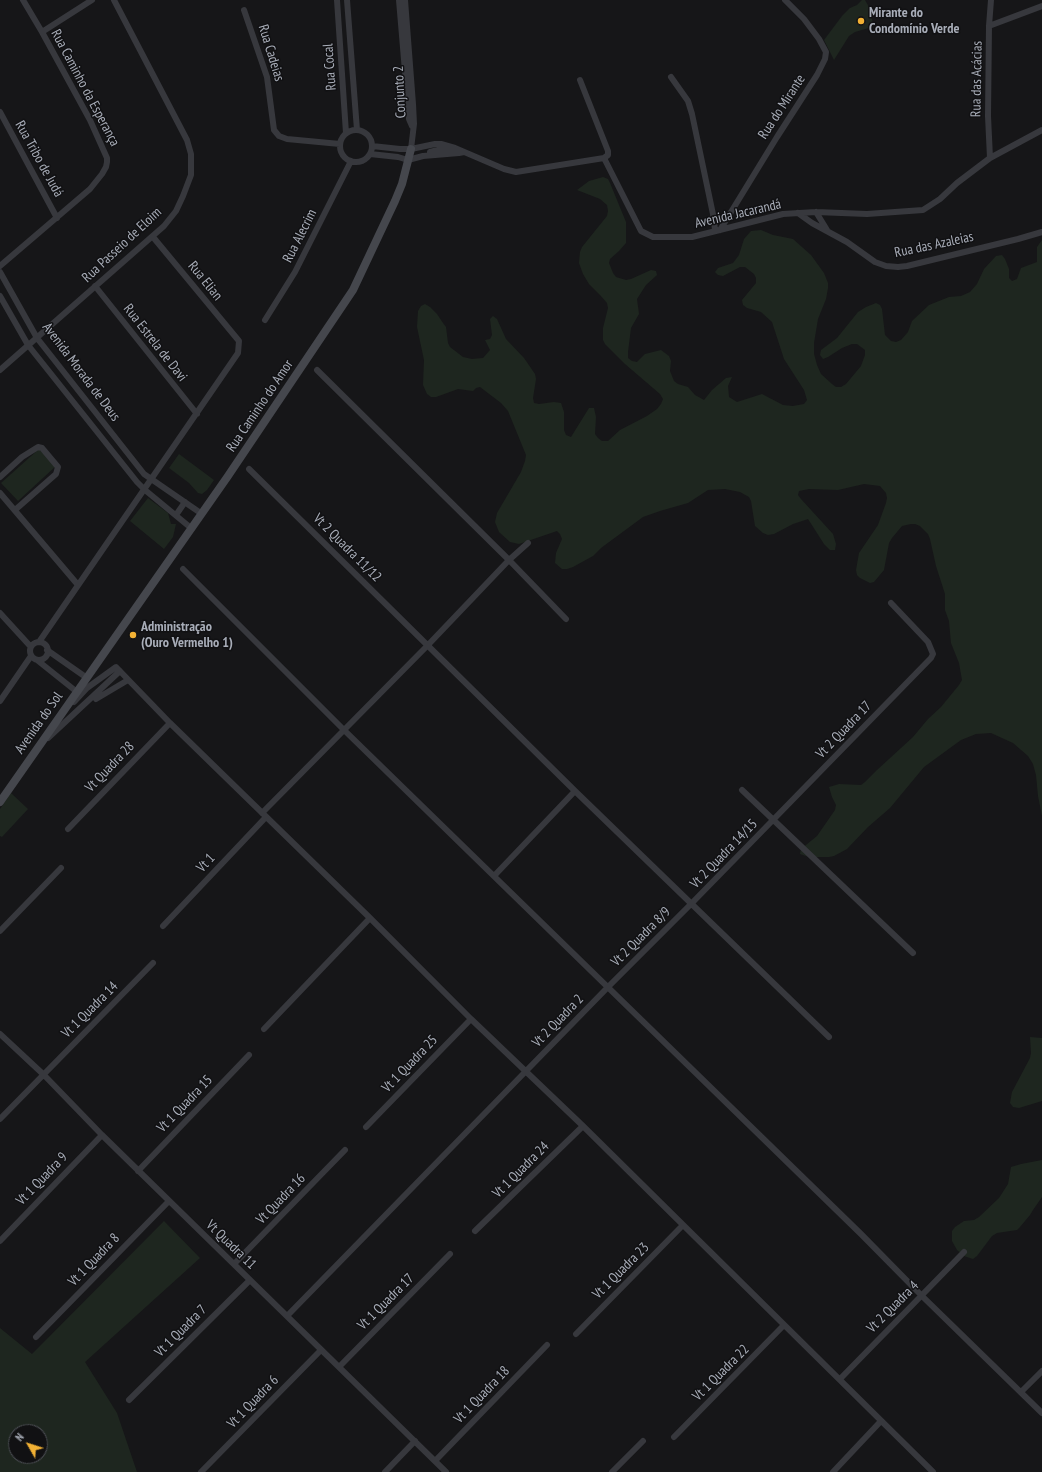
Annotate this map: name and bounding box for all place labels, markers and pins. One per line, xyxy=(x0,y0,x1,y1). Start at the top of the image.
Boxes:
place label: Mirante do Condomínio Verde xyxy=(869,5,959,38)
marker: Mirante do Condomínio Verde xyxy=(856,16,866,26)
place label: Administração (Ouro Vermelho 1) xyxy=(141,619,233,652)
marker: Administração (Ouro Vermelho 1) xyxy=(128,630,138,640)

